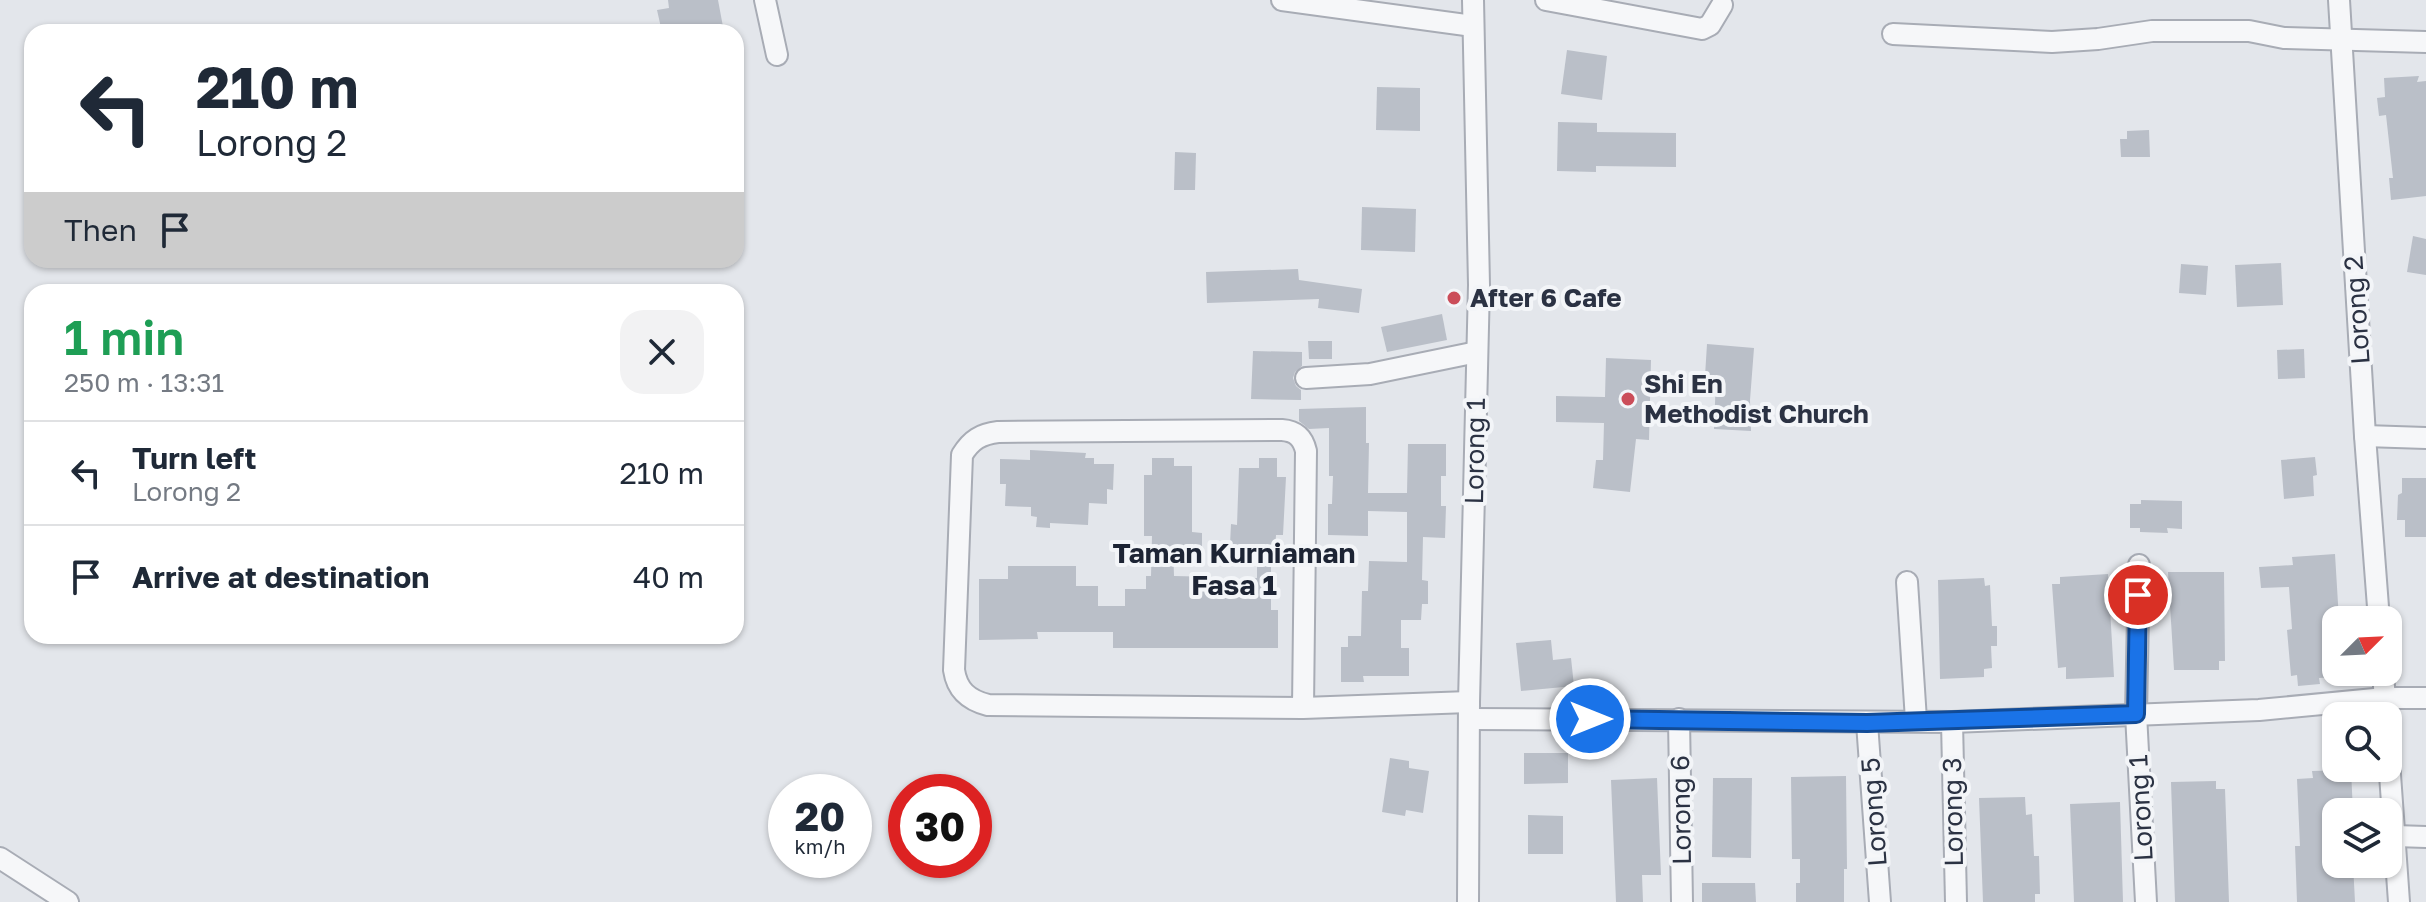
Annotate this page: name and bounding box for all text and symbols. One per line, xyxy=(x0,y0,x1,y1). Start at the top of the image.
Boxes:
text: 210 m xyxy=(196,53,358,120)
icon: left xyxy=(64,56,168,160)
text: Lorong 2 xyxy=(196,121,347,164)
icon: arrive xyxy=(153,208,197,252)
text: Then xyxy=(64,212,137,248)
street label: Lorong 2 xyxy=(2337,254,2376,366)
place label: After 6 Cafe xyxy=(1470,282,1622,313)
marker: After 6 Cafe xyxy=(1445,289,1463,307)
text: 1 min xyxy=(64,308,184,366)
button: close xyxy=(620,310,704,394)
text: 250 m · 13:31 xyxy=(64,367,224,398)
place label: Shi En Methodist Church xyxy=(1644,368,1869,429)
marker: Shi En Methodist Church xyxy=(1619,390,1637,408)
street label: Lorong 1 xyxy=(1458,397,1491,505)
text: Turn left xyxy=(132,440,257,476)
icon: left xyxy=(64,451,108,495)
text: 210 m xyxy=(619,455,704,491)
text: Lorong 2 xyxy=(132,476,241,507)
district label: Taman Kurniaman Fasa 1 xyxy=(1113,536,1355,601)
icon: arrive xyxy=(64,555,108,599)
text: Arrive at destination xyxy=(132,559,429,595)
text: 40 m xyxy=(633,559,704,595)
pin xyxy=(2104,561,2172,629)
icon: arrive xyxy=(2116,573,2160,617)
north arrow xyxy=(2322,606,2402,686)
map controls xyxy=(2322,606,2402,878)
position arrow xyxy=(1548,677,1632,761)
button: search xyxy=(2322,702,2402,782)
street label: Lorong 1 xyxy=(2122,754,2159,862)
street label: Lorong 6 xyxy=(1664,755,1697,865)
street label: Lorong 5 xyxy=(1854,756,1893,868)
street label: Lorong 3 xyxy=(1936,757,1969,867)
speed limit sign: 30 xyxy=(888,774,992,878)
text: 20 xyxy=(795,792,845,840)
button: layers xyxy=(2322,798,2402,878)
text: km/h xyxy=(795,834,845,858)

